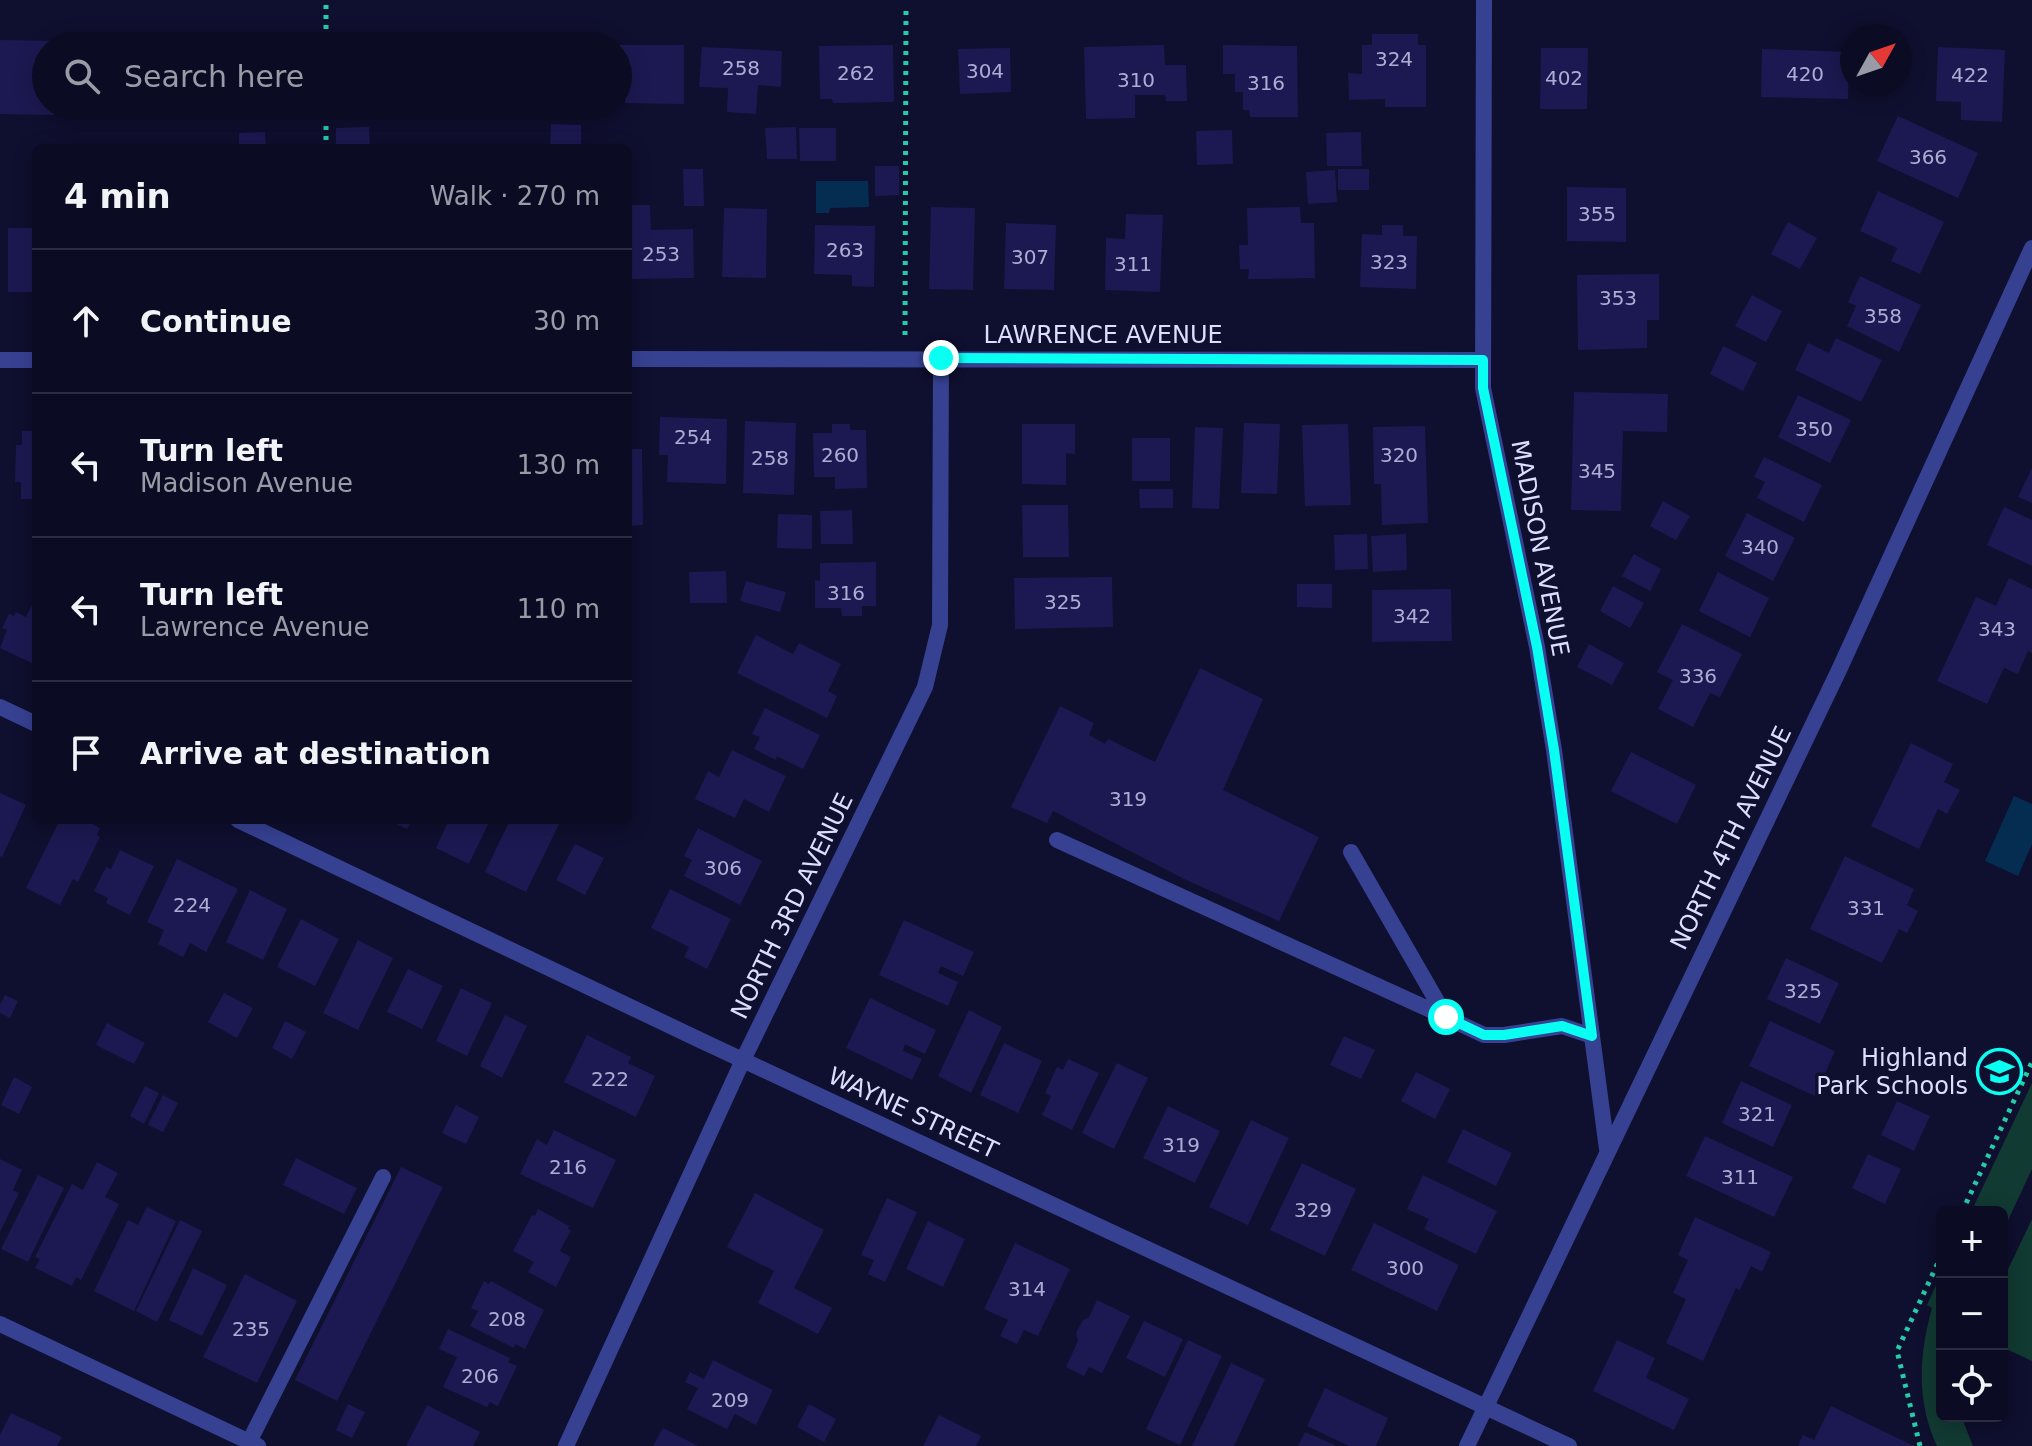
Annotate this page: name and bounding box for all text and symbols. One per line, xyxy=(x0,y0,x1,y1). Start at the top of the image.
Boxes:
north arrow xyxy=(1840,24,1912,96)
search box xyxy=(32,32,632,120)
house number: 324 xyxy=(1375,47,1413,71)
icon: search xyxy=(60,54,104,98)
house number: 258 xyxy=(722,56,760,80)
text: Search here xyxy=(124,59,304,94)
house number: 304 xyxy=(966,59,1004,83)
house number: 262 xyxy=(837,61,875,85)
house number: 420 xyxy=(1786,62,1824,86)
house number: 422 xyxy=(1951,63,1989,87)
house number: 402 xyxy=(1545,66,1583,90)
house number: 310 xyxy=(1117,68,1155,92)
house number: 316 xyxy=(1247,71,1285,95)
house number: 366 xyxy=(1909,145,1947,169)
text: 4 min xyxy=(64,176,171,216)
text: Walk · 270 m xyxy=(430,181,600,211)
house number: 355 xyxy=(1578,202,1616,226)
house number: 263 xyxy=(826,238,864,262)
house number: 253 xyxy=(642,242,680,266)
house number: 307 xyxy=(1011,245,1049,269)
house number: 323 xyxy=(1370,250,1408,274)
house number: 311 xyxy=(1114,252,1152,276)
house number: 353 xyxy=(1599,286,1637,310)
icon: ahead xyxy=(64,299,108,343)
text: Continue xyxy=(140,304,292,339)
house number: 358 xyxy=(1864,304,1902,328)
text: 30 m xyxy=(533,306,600,336)
street label: LAWRENCE AVENUE xyxy=(983,321,1223,349)
route end xyxy=(923,340,959,376)
house number: 350 xyxy=(1795,417,1833,441)
house number: 254 xyxy=(674,425,712,449)
text: Turn left xyxy=(140,433,283,468)
street label: MADISON AVENUE xyxy=(1505,438,1575,658)
icon: left xyxy=(64,443,108,487)
house number: 260 xyxy=(821,443,859,467)
house number: 320 xyxy=(1380,443,1418,467)
house number: 258 xyxy=(751,446,789,470)
text: 130 m xyxy=(517,450,600,480)
house number: 345 xyxy=(1578,459,1616,483)
text: Madison Avenue xyxy=(140,468,353,498)
house number: 340 xyxy=(1741,535,1779,559)
text: Turn left xyxy=(140,577,283,612)
house number: 316 xyxy=(827,581,865,605)
icon: left xyxy=(64,587,108,631)
house number: 325 xyxy=(1044,590,1082,614)
text: 110 m xyxy=(517,594,600,624)
house number: 342 xyxy=(1393,604,1431,628)
text: Lawrence Avenue xyxy=(140,612,369,642)
house number: 343 xyxy=(1978,617,2016,641)
house number: 336 xyxy=(1679,664,1717,688)
street label: NORTH 4TH AVENUE xyxy=(1665,722,1797,954)
icon: arrive xyxy=(64,731,108,775)
text: Arrive at destination xyxy=(140,736,491,771)
house number: 319 xyxy=(1109,787,1147,811)
street label: NORTH 3RD AVENUE xyxy=(725,789,859,1023)
house number: 306 xyxy=(704,856,742,880)
house number: 224 xyxy=(173,893,211,917)
house number: 331 xyxy=(1847,896,1885,920)
house number: 325 xyxy=(1784,979,1822,1003)
route start xyxy=(1428,999,1464,1035)
place label: Highland Park Schools xyxy=(1816,1044,1968,1100)
school or university icon: Highland Park Schools xyxy=(1975,1048,2023,1096)
street label: WAYNE STREET xyxy=(824,1061,1003,1165)
house number: 222 xyxy=(591,1067,629,1091)
house number: 321 xyxy=(1738,1102,1776,1126)
house number: 319 xyxy=(1162,1133,1200,1157)
house number: 216 xyxy=(549,1155,587,1179)
house number: 311 xyxy=(1721,1165,1759,1189)
house number: 329 xyxy=(1294,1198,1332,1222)
map controls xyxy=(1936,1206,2008,1422)
button: + xyxy=(1936,1206,2008,1278)
house number: 300 xyxy=(1386,1256,1424,1280)
house number: 314 xyxy=(1008,1277,1046,1301)
button: − xyxy=(1936,1278,2008,1350)
house number: 208 xyxy=(488,1307,526,1331)
house number: 235 xyxy=(232,1317,270,1341)
button: locate xyxy=(1936,1350,2008,1422)
house number: 206 xyxy=(461,1364,499,1388)
house number: 209 xyxy=(711,1388,749,1412)

